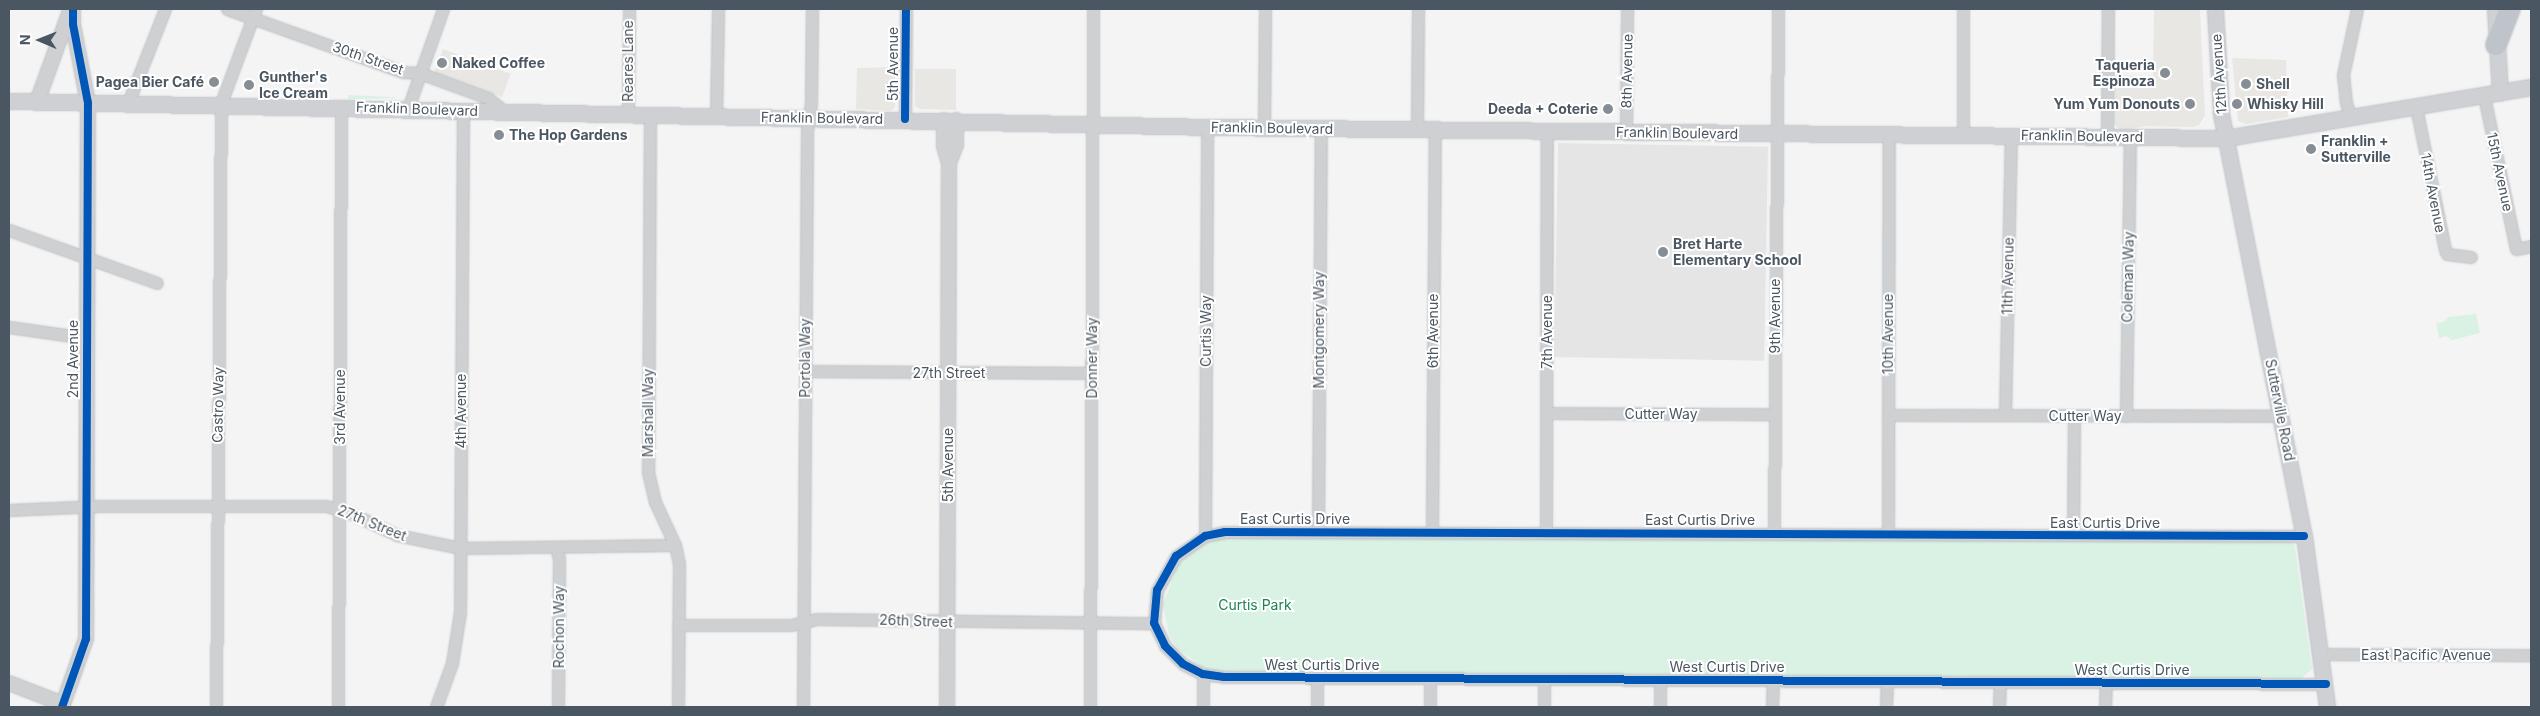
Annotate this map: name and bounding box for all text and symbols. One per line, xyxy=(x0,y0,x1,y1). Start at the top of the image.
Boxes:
north arrow xyxy=(15,15,65,65)
street label: Reares Lane xyxy=(620,20,636,102)
street label: 5th Avenue xyxy=(885,27,901,101)
street label: 12th Avenue xyxy=(2208,33,2230,115)
text: N xyxy=(16,34,33,45)
street label: 8th Avenue xyxy=(1618,34,1636,108)
street label: 30th Street xyxy=(330,38,406,78)
place label: Naked Coffee xyxy=(452,55,545,71)
marker: Naked Coffee xyxy=(436,57,448,69)
place label: Taqueria Espinoza xyxy=(2093,57,2155,90)
marker: Taqueria Espinoza xyxy=(2159,67,2171,79)
place label: Gunther's Ice Cream xyxy=(259,69,328,102)
place label: Pagea Bier Café xyxy=(96,74,204,90)
marker: Pagea Bier Café xyxy=(208,76,220,88)
place label: Shell xyxy=(2256,76,2290,92)
marker: Shell xyxy=(2240,78,2252,90)
marker: Gunther's Ice Cream xyxy=(243,79,255,91)
place label: Yum Yum Donouts xyxy=(2053,96,2180,112)
place label: Whisky Hill xyxy=(2247,96,2324,112)
street label: Franklin Boulevard xyxy=(356,98,478,120)
marker: Yum Yum Donouts xyxy=(2184,98,2196,110)
marker: Whisky Hill xyxy=(2231,98,2243,110)
place label: Deeda + Coterie xyxy=(1488,101,1598,117)
marker: Deeda + Coterie xyxy=(1602,103,1614,115)
street label: Franklin Boulevard xyxy=(761,109,883,127)
street label: Franklin Boulevard xyxy=(1211,119,1333,137)
street label: Franklin Boulevard xyxy=(1616,124,1738,142)
place label: The Hop Gardens xyxy=(509,127,628,143)
street label: Franklin Boulevard xyxy=(2021,127,2143,145)
marker: The Hop Gardens xyxy=(493,129,505,141)
street label: 15th Avenue xyxy=(2483,131,2517,213)
place label: Franklin + Sutterville xyxy=(2321,133,2391,166)
marker: Franklin + Sutterville xyxy=(2305,143,2317,155)
street label: 14th Avenue xyxy=(2417,152,2449,234)
street label: Coleman Way xyxy=(2119,231,2137,323)
place label: Bret Harte Elementary School xyxy=(1673,236,1802,268)
street label: 11th Avenue xyxy=(1999,237,2017,315)
marker: Bret Harte Elementary School xyxy=(1657,246,1669,258)
street label: Montgomery Way xyxy=(1311,271,1327,389)
street label: 9th Avenue xyxy=(1767,279,1783,353)
street label: 6th Avenue xyxy=(1425,294,1441,368)
street label: 10th Avenue xyxy=(1880,294,1896,374)
street label: Curtis Way xyxy=(1198,295,1214,367)
street label: 7th Avenue xyxy=(1539,295,1555,369)
street label: Donner Way xyxy=(1084,317,1100,399)
street label: Portola Way xyxy=(797,318,813,398)
street label: 2nd Avenue xyxy=(65,320,81,398)
street label: Sutterville Road xyxy=(2262,358,2298,462)
street label: 27th Street xyxy=(913,365,985,381)
street label: Castro Way xyxy=(209,367,227,443)
street label: 3rd Avenue xyxy=(332,369,348,445)
street label: Marshall Way xyxy=(640,369,656,457)
street label: 4th Avenue xyxy=(453,373,469,449)
street label: Cutter Way xyxy=(1624,406,1698,422)
street label: Cutter Way xyxy=(2048,408,2122,424)
street label: 5th Avenue xyxy=(940,428,956,502)
street label: 27th Street xyxy=(335,502,409,544)
street label: East Curtis Drive xyxy=(1240,511,1350,527)
street label: East Curtis Drive xyxy=(1645,512,1755,528)
street label: East Curtis Drive xyxy=(2050,515,2160,531)
street label: Rochon Way xyxy=(551,586,567,668)
park label: Curtis Park xyxy=(1218,597,1292,613)
street label: 26th Street xyxy=(879,611,953,631)
street label: East Pacific Avenue xyxy=(2361,647,2491,663)
street label: West Curtis Drive xyxy=(1264,657,1380,673)
street label: West Curtis Drive xyxy=(1669,659,1785,675)
street label: West Curtis Drive xyxy=(2074,662,2190,678)

